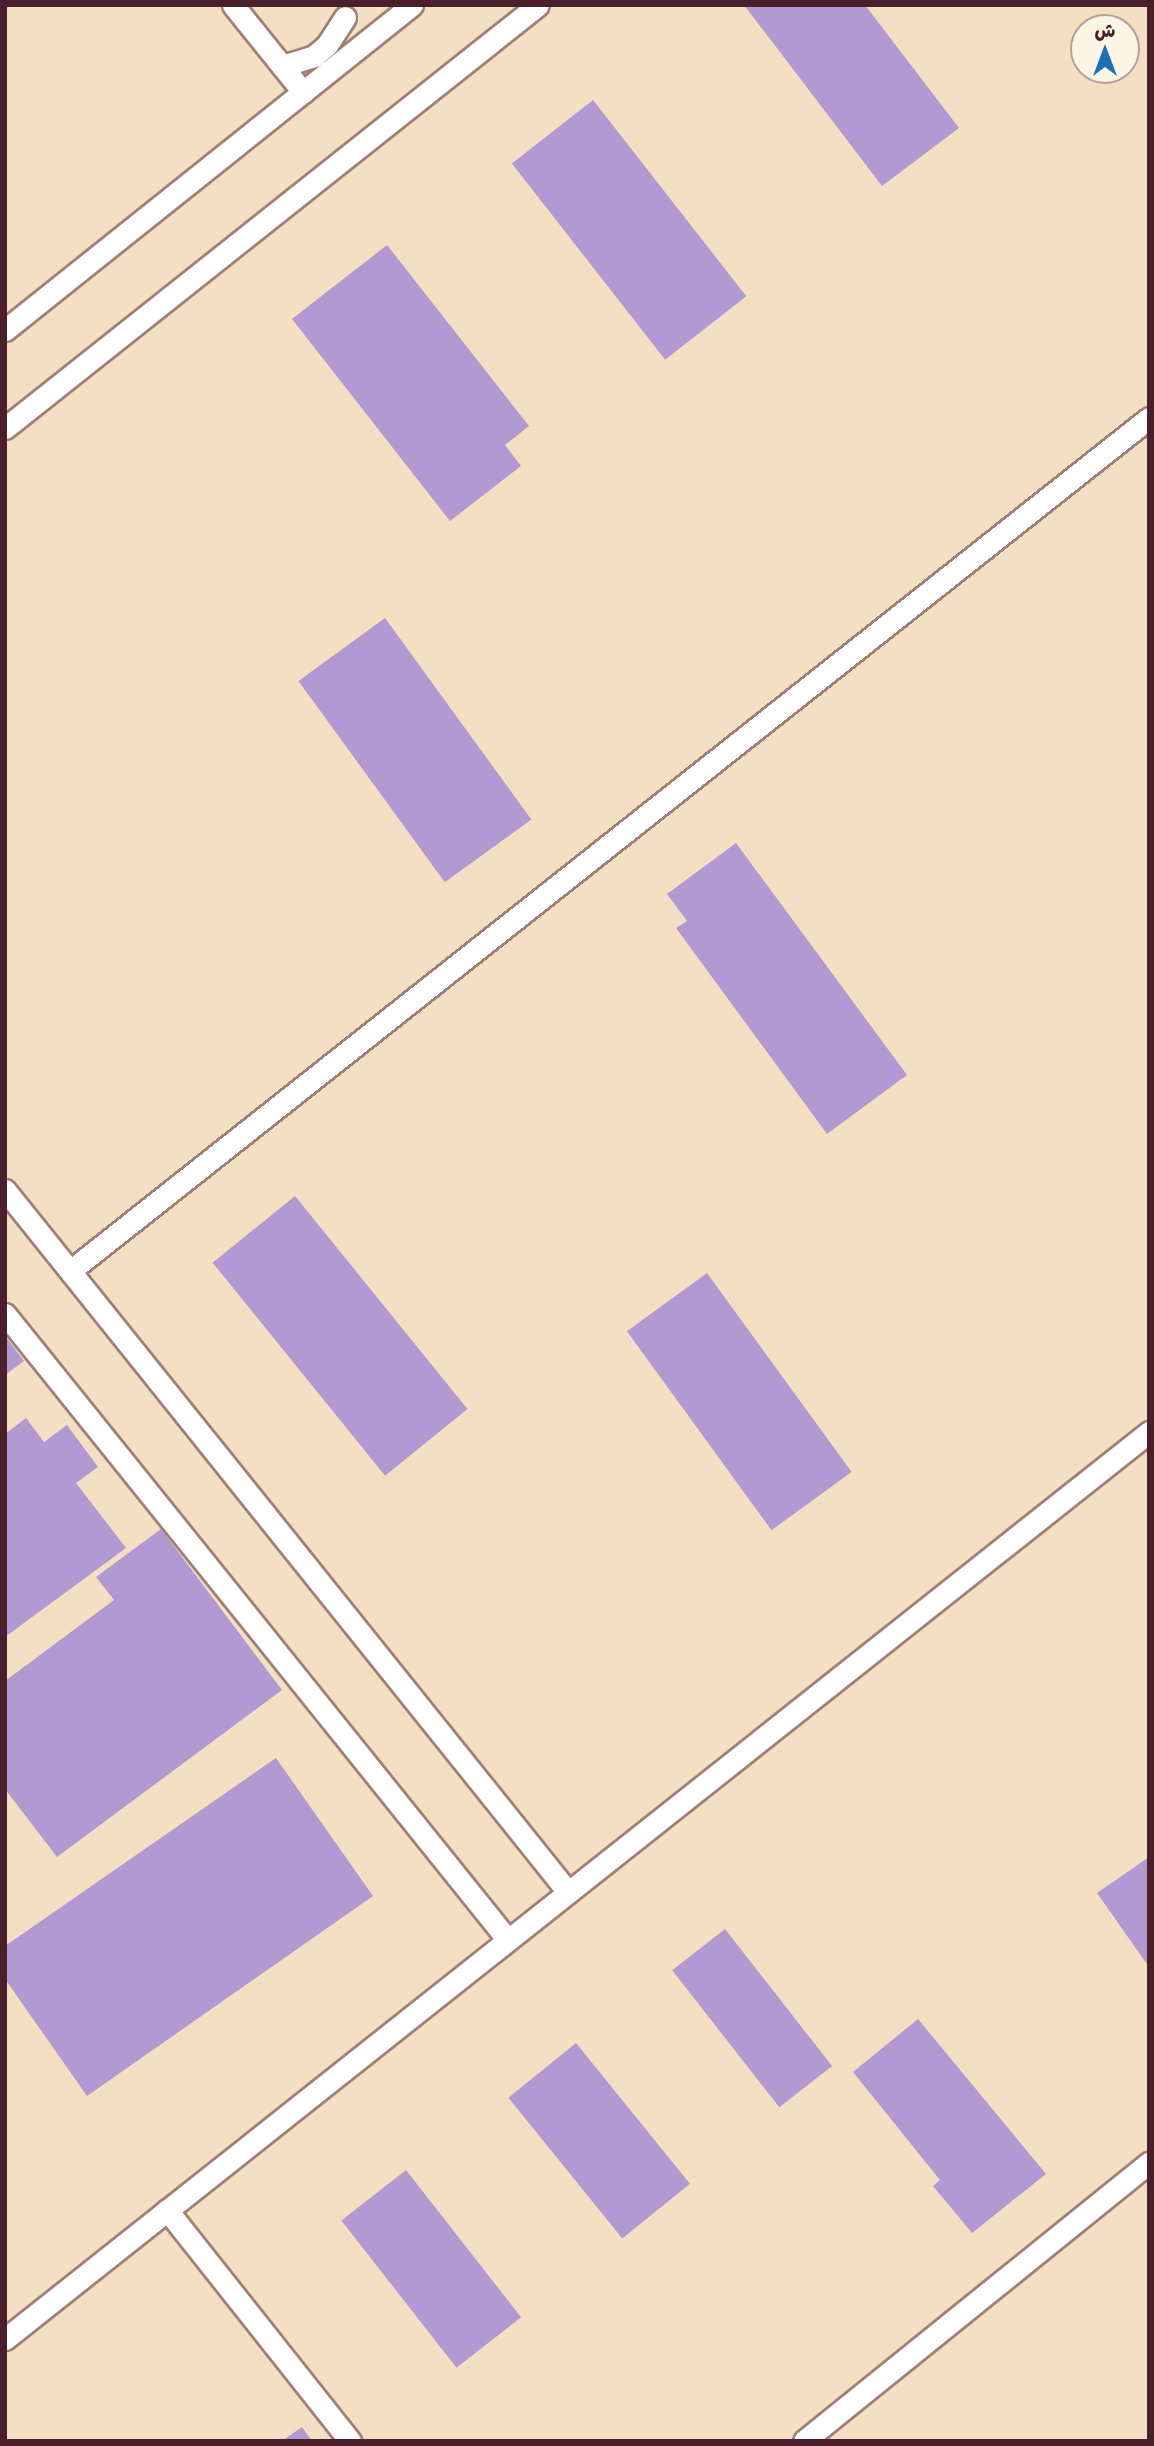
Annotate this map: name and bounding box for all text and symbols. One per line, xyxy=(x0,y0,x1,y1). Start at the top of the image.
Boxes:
north arrow xyxy=(1070,14,1140,84)
text: ش xyxy=(1095,17,1115,43)

